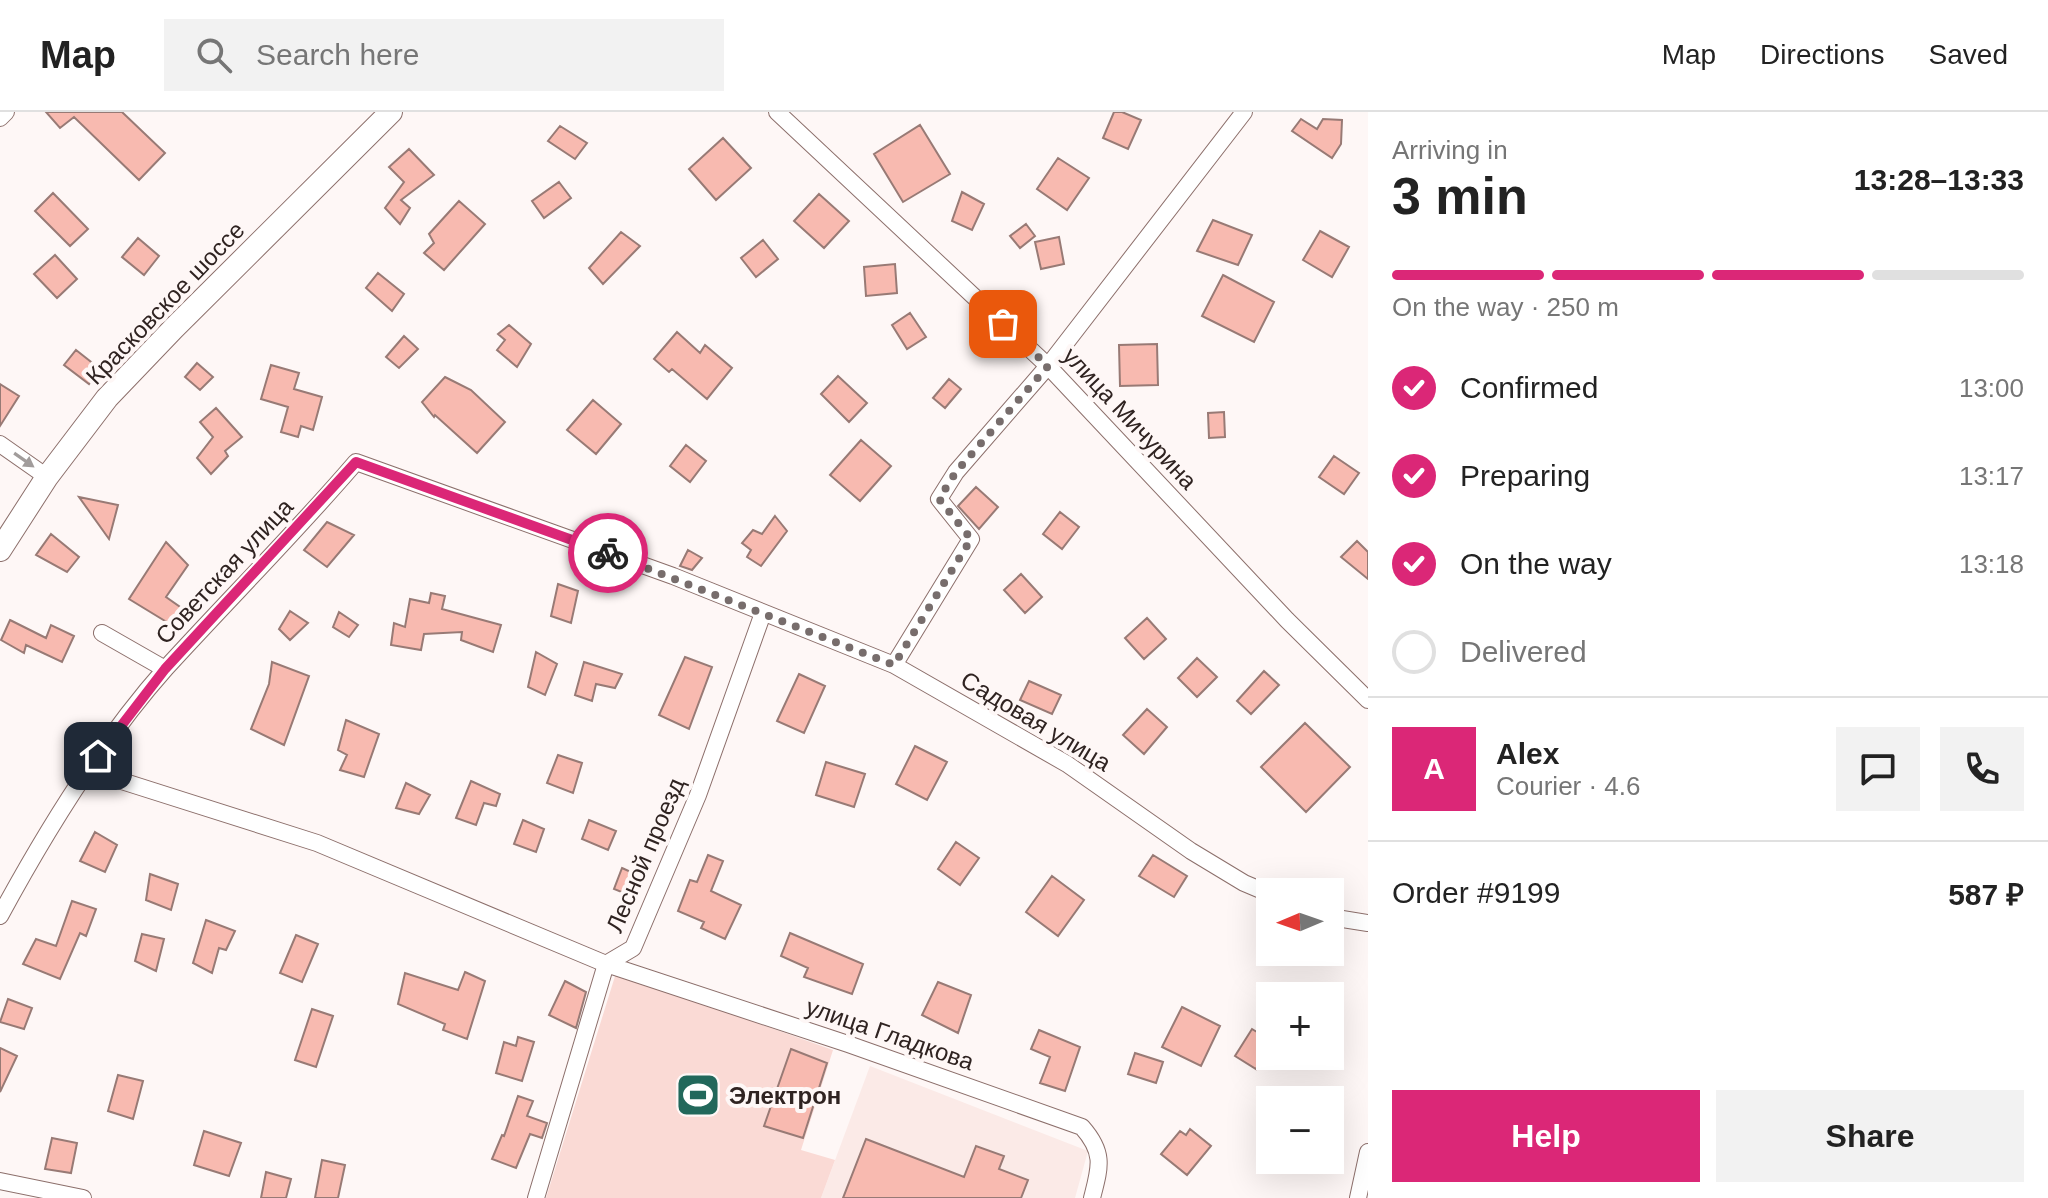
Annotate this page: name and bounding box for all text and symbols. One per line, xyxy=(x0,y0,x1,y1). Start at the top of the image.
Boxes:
search box xyxy=(164,19,724,91)
icon: search xyxy=(192,33,236,77)
text: Map xyxy=(40,34,116,76)
text: Search here xyxy=(256,38,419,71)
text: Map xyxy=(1662,39,1716,70)
text: Directions xyxy=(1760,39,1885,70)
text: Saved xyxy=(1929,39,2008,70)
text: Arriving in xyxy=(1392,135,1508,165)
text: 13:28–13:33 xyxy=(1854,163,2024,196)
text: 3 min xyxy=(1392,167,1528,225)
street label: Красковское шоссе xyxy=(80,216,250,390)
pin xyxy=(969,290,1037,358)
text: On the way · 250 m xyxy=(1392,292,1619,322)
icon: bag xyxy=(981,302,1025,346)
street label: улица Мичурина xyxy=(1058,342,1203,495)
icon: check xyxy=(1392,366,1436,410)
text: Confirmed xyxy=(1460,371,1598,404)
text: 13:00 xyxy=(1959,373,2024,403)
one-way arrow xyxy=(13,452,34,467)
icon: check xyxy=(1392,454,1436,498)
text: Preparing xyxy=(1460,459,1590,492)
text: 13:17 xyxy=(1959,461,2024,491)
street label: Советская улица xyxy=(150,492,299,649)
courier xyxy=(568,513,648,593)
icon: bike xyxy=(586,531,630,575)
icon: check xyxy=(1392,542,1436,586)
text: On the way xyxy=(1460,547,1612,580)
text: 13:18 xyxy=(1959,549,2024,579)
text: Delivered xyxy=(1460,635,1587,668)
street label: Садовая улица xyxy=(956,666,1116,777)
pin xyxy=(64,722,132,790)
button: chat xyxy=(1836,727,1920,811)
button: phone xyxy=(1940,727,2024,811)
icon: home xyxy=(76,734,120,778)
text: Alex xyxy=(1496,737,1559,770)
text: A xyxy=(1423,752,1445,785)
text: Courier · 4.6 xyxy=(1496,771,1641,801)
street label: Лесной проезд xyxy=(600,774,690,936)
text: Order #9199 xyxy=(1392,876,1560,909)
north arrow xyxy=(1256,878,1344,966)
map controls xyxy=(1256,878,1344,1174)
text: 587 ₽ xyxy=(1948,878,2024,911)
button: + xyxy=(1256,982,1344,1070)
street label: улица Гладкова xyxy=(803,993,978,1076)
sports icon: Электрон xyxy=(674,1071,722,1119)
place label: Электрон xyxy=(729,1082,841,1109)
button: − xyxy=(1256,1086,1344,1174)
button: Help xyxy=(1392,1090,1700,1182)
button: Share xyxy=(1716,1090,2024,1182)

